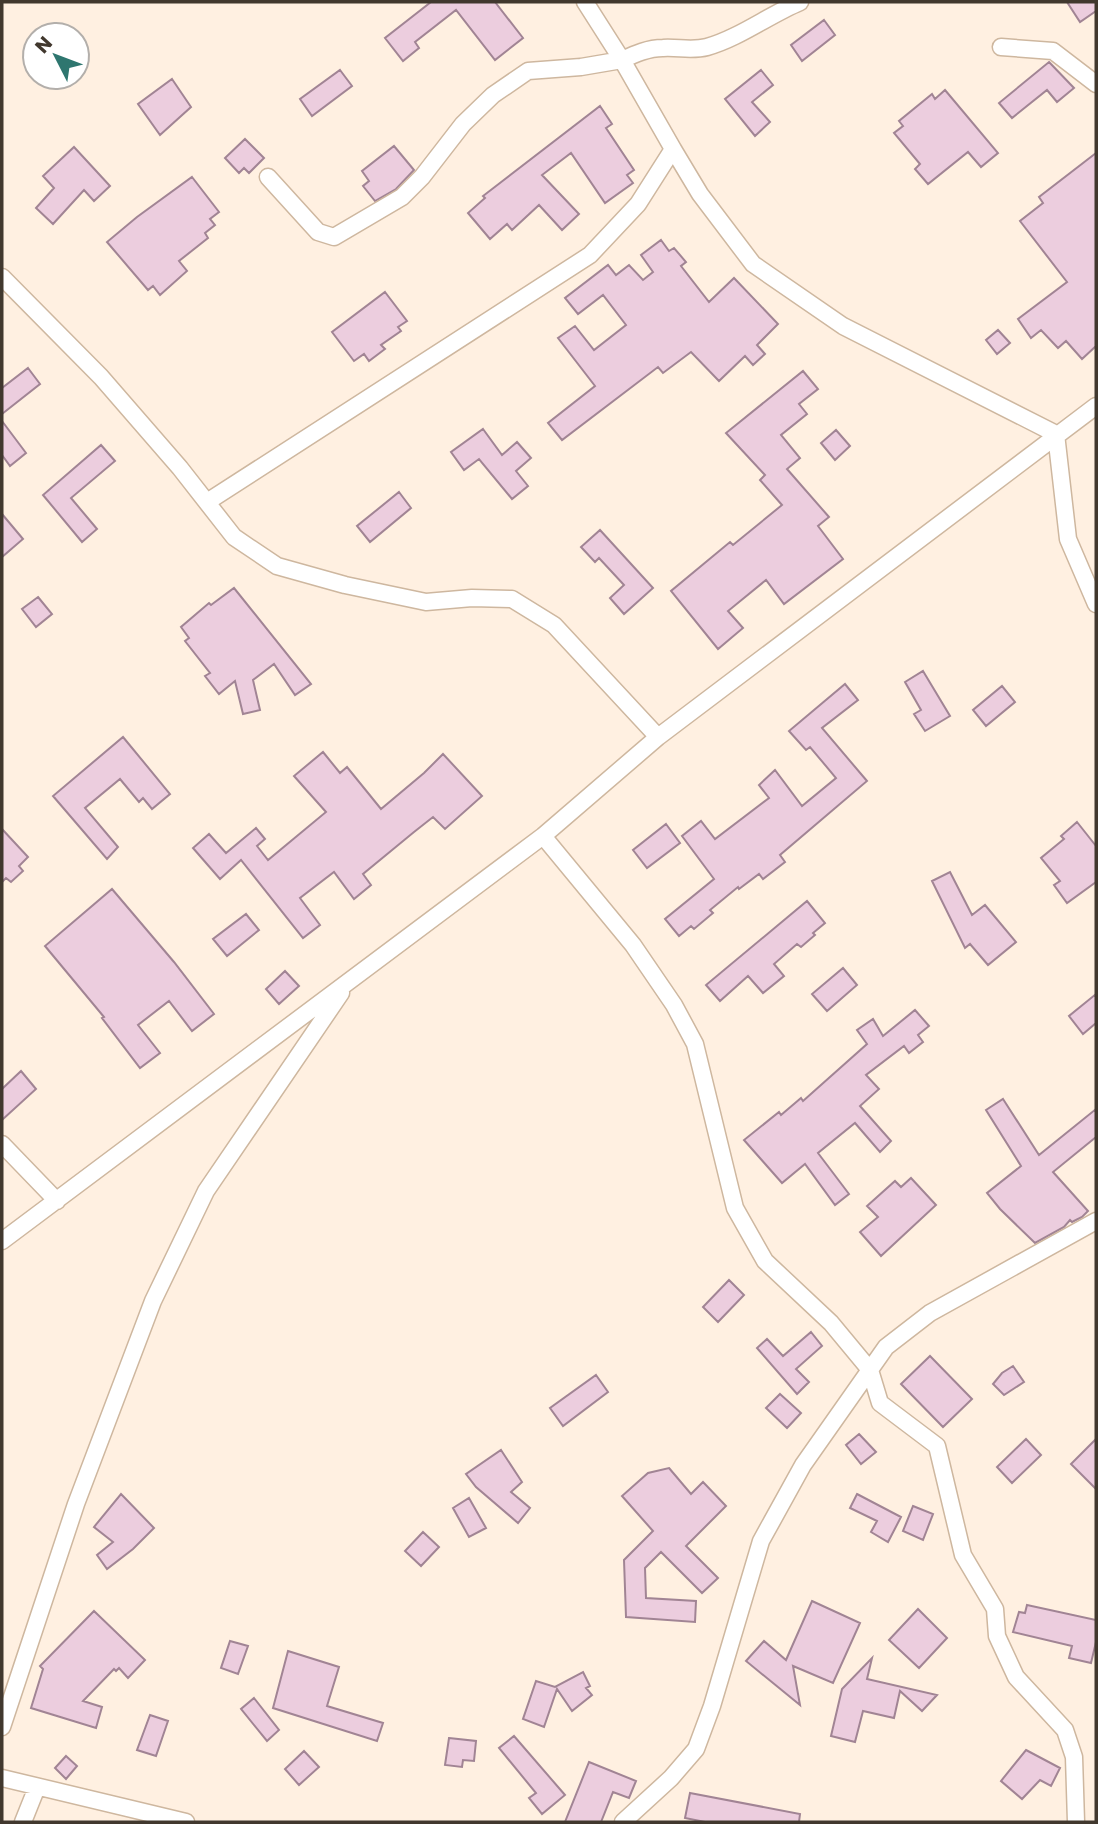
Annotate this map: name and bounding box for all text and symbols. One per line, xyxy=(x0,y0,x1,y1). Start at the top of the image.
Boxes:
north arrow xyxy=(21,21,91,91)
text: N xyxy=(29,31,59,59)

